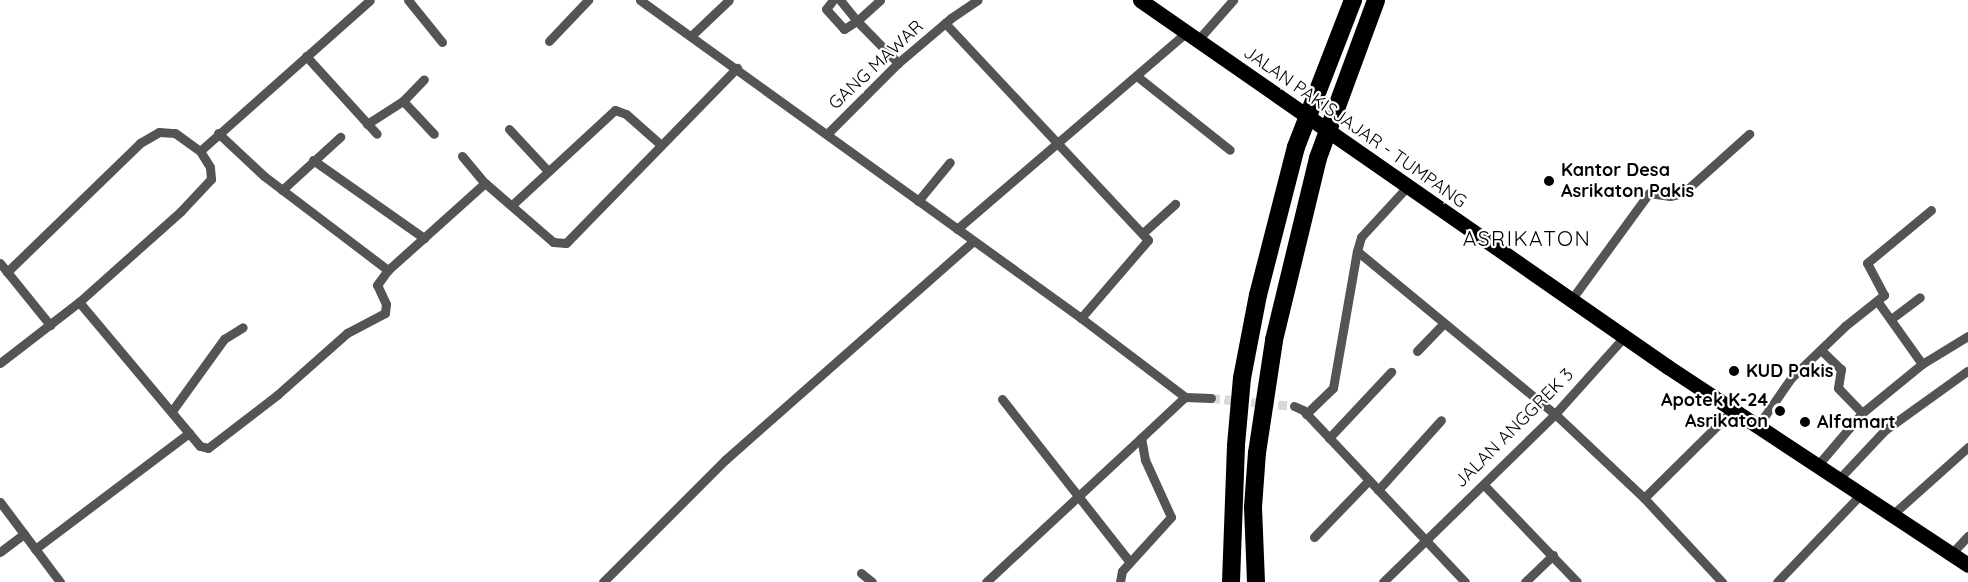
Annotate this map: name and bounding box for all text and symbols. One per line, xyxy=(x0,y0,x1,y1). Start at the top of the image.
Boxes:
street label: GANG MAWAR xyxy=(824,16,928,114)
street label: JALAN PAKISJAJAR - TUMPANG xyxy=(1239,41,1471,213)
place label: Kantor Desa Asrikaton Pakis xyxy=(1561,160,1694,202)
marker: Kantor Desa Asrikaton Pakis xyxy=(1542,174,1556,188)
district label: ASRIKATON xyxy=(1463,225,1591,251)
place label: KUD Pakis xyxy=(1746,360,1833,382)
street label: JALAN ANGGREK 3 xyxy=(1450,364,1578,492)
marker: KUD Pakis xyxy=(1727,364,1741,378)
place label: Apotek K-24 Asrikaton xyxy=(1661,390,1768,432)
marker: Apotek K-24 Asrikaton xyxy=(1773,404,1787,418)
place label: Alfamart xyxy=(1817,411,1896,433)
marker: Alfamart xyxy=(1798,415,1812,429)

